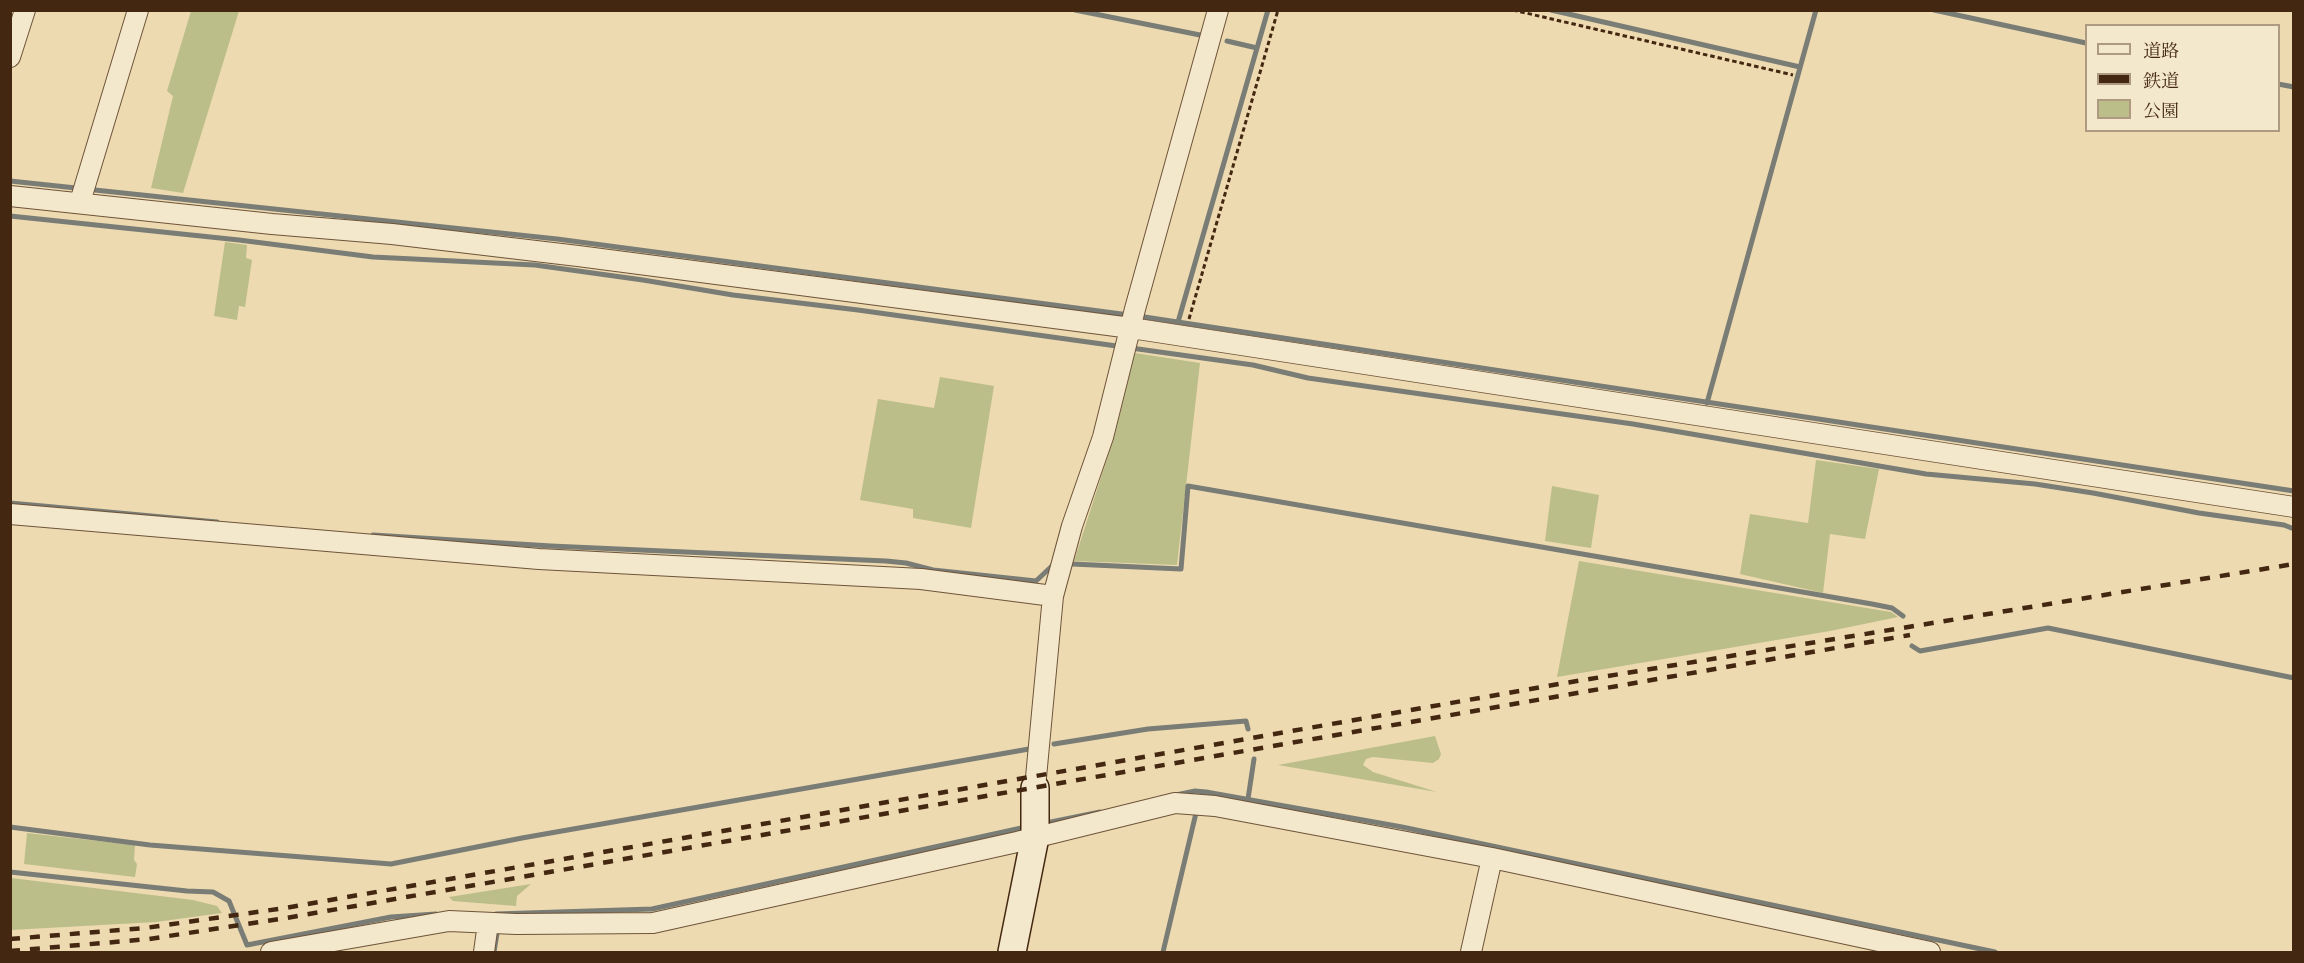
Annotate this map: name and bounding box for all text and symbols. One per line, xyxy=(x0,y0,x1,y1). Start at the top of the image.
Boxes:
legend xyxy=(2085,24,2280,132)
text: 道路 xyxy=(2143,39,2179,63)
text: 鉄道 xyxy=(2143,69,2179,93)
text: 公園 xyxy=(2143,99,2179,123)

